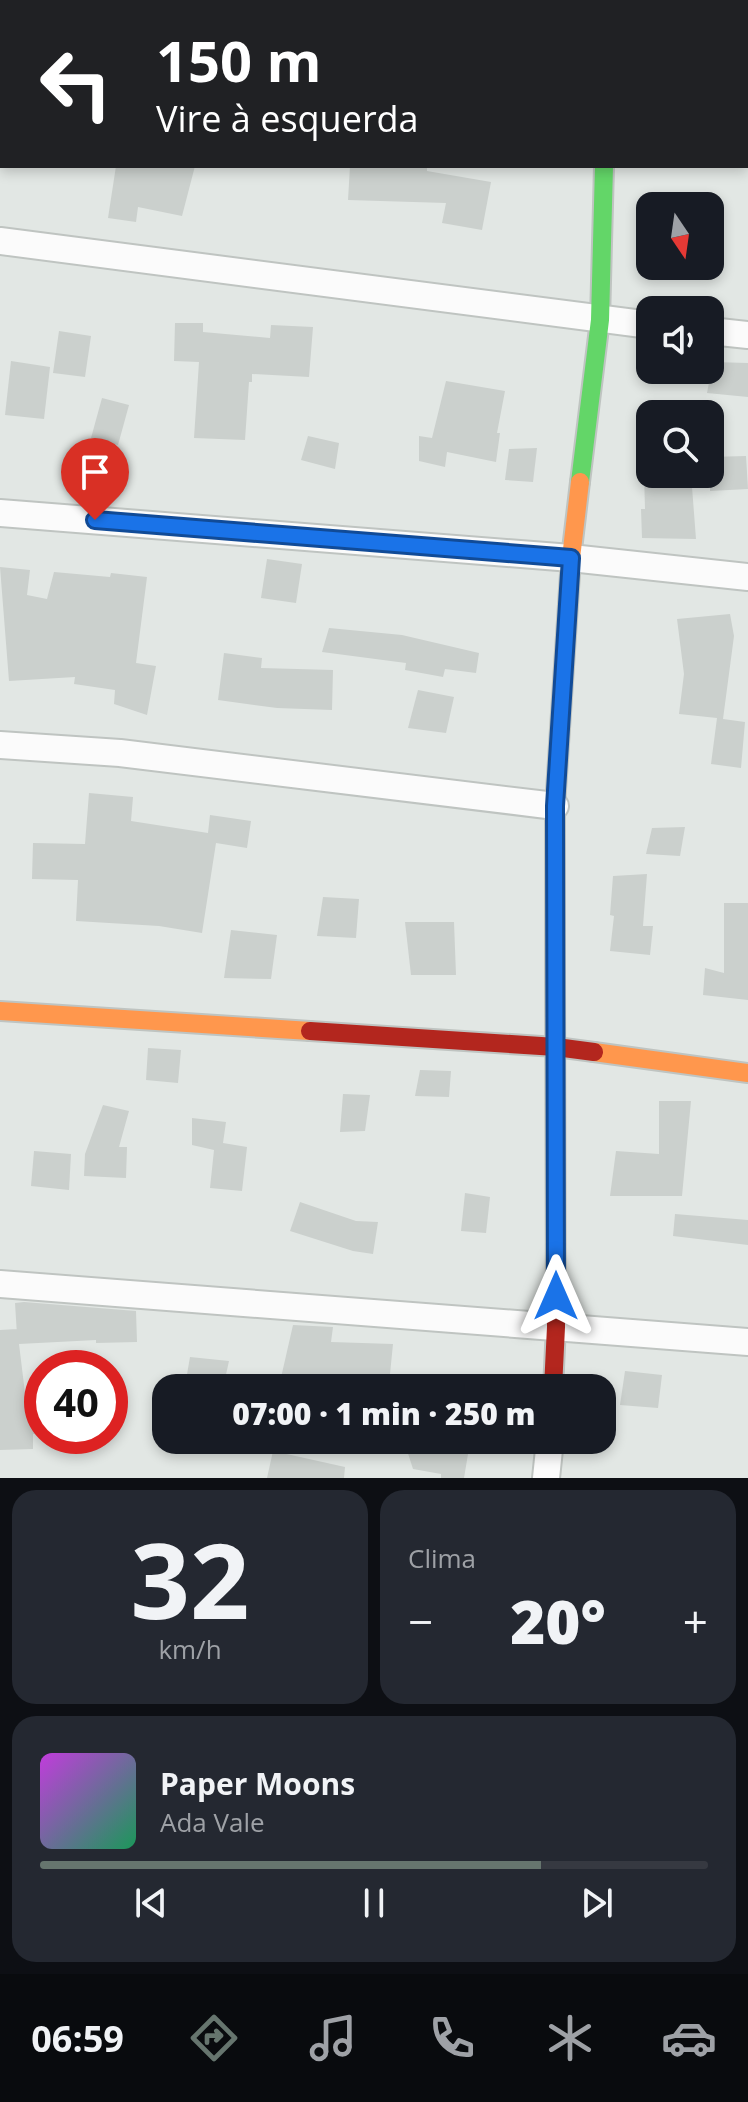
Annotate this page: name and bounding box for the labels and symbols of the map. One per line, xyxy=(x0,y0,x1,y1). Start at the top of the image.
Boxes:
north arrow xyxy=(636,192,724,280)
pin xyxy=(61,438,129,520)
position arrow xyxy=(514,1254,598,1338)
speed limit sign: 40 xyxy=(24,1350,128,1454)

